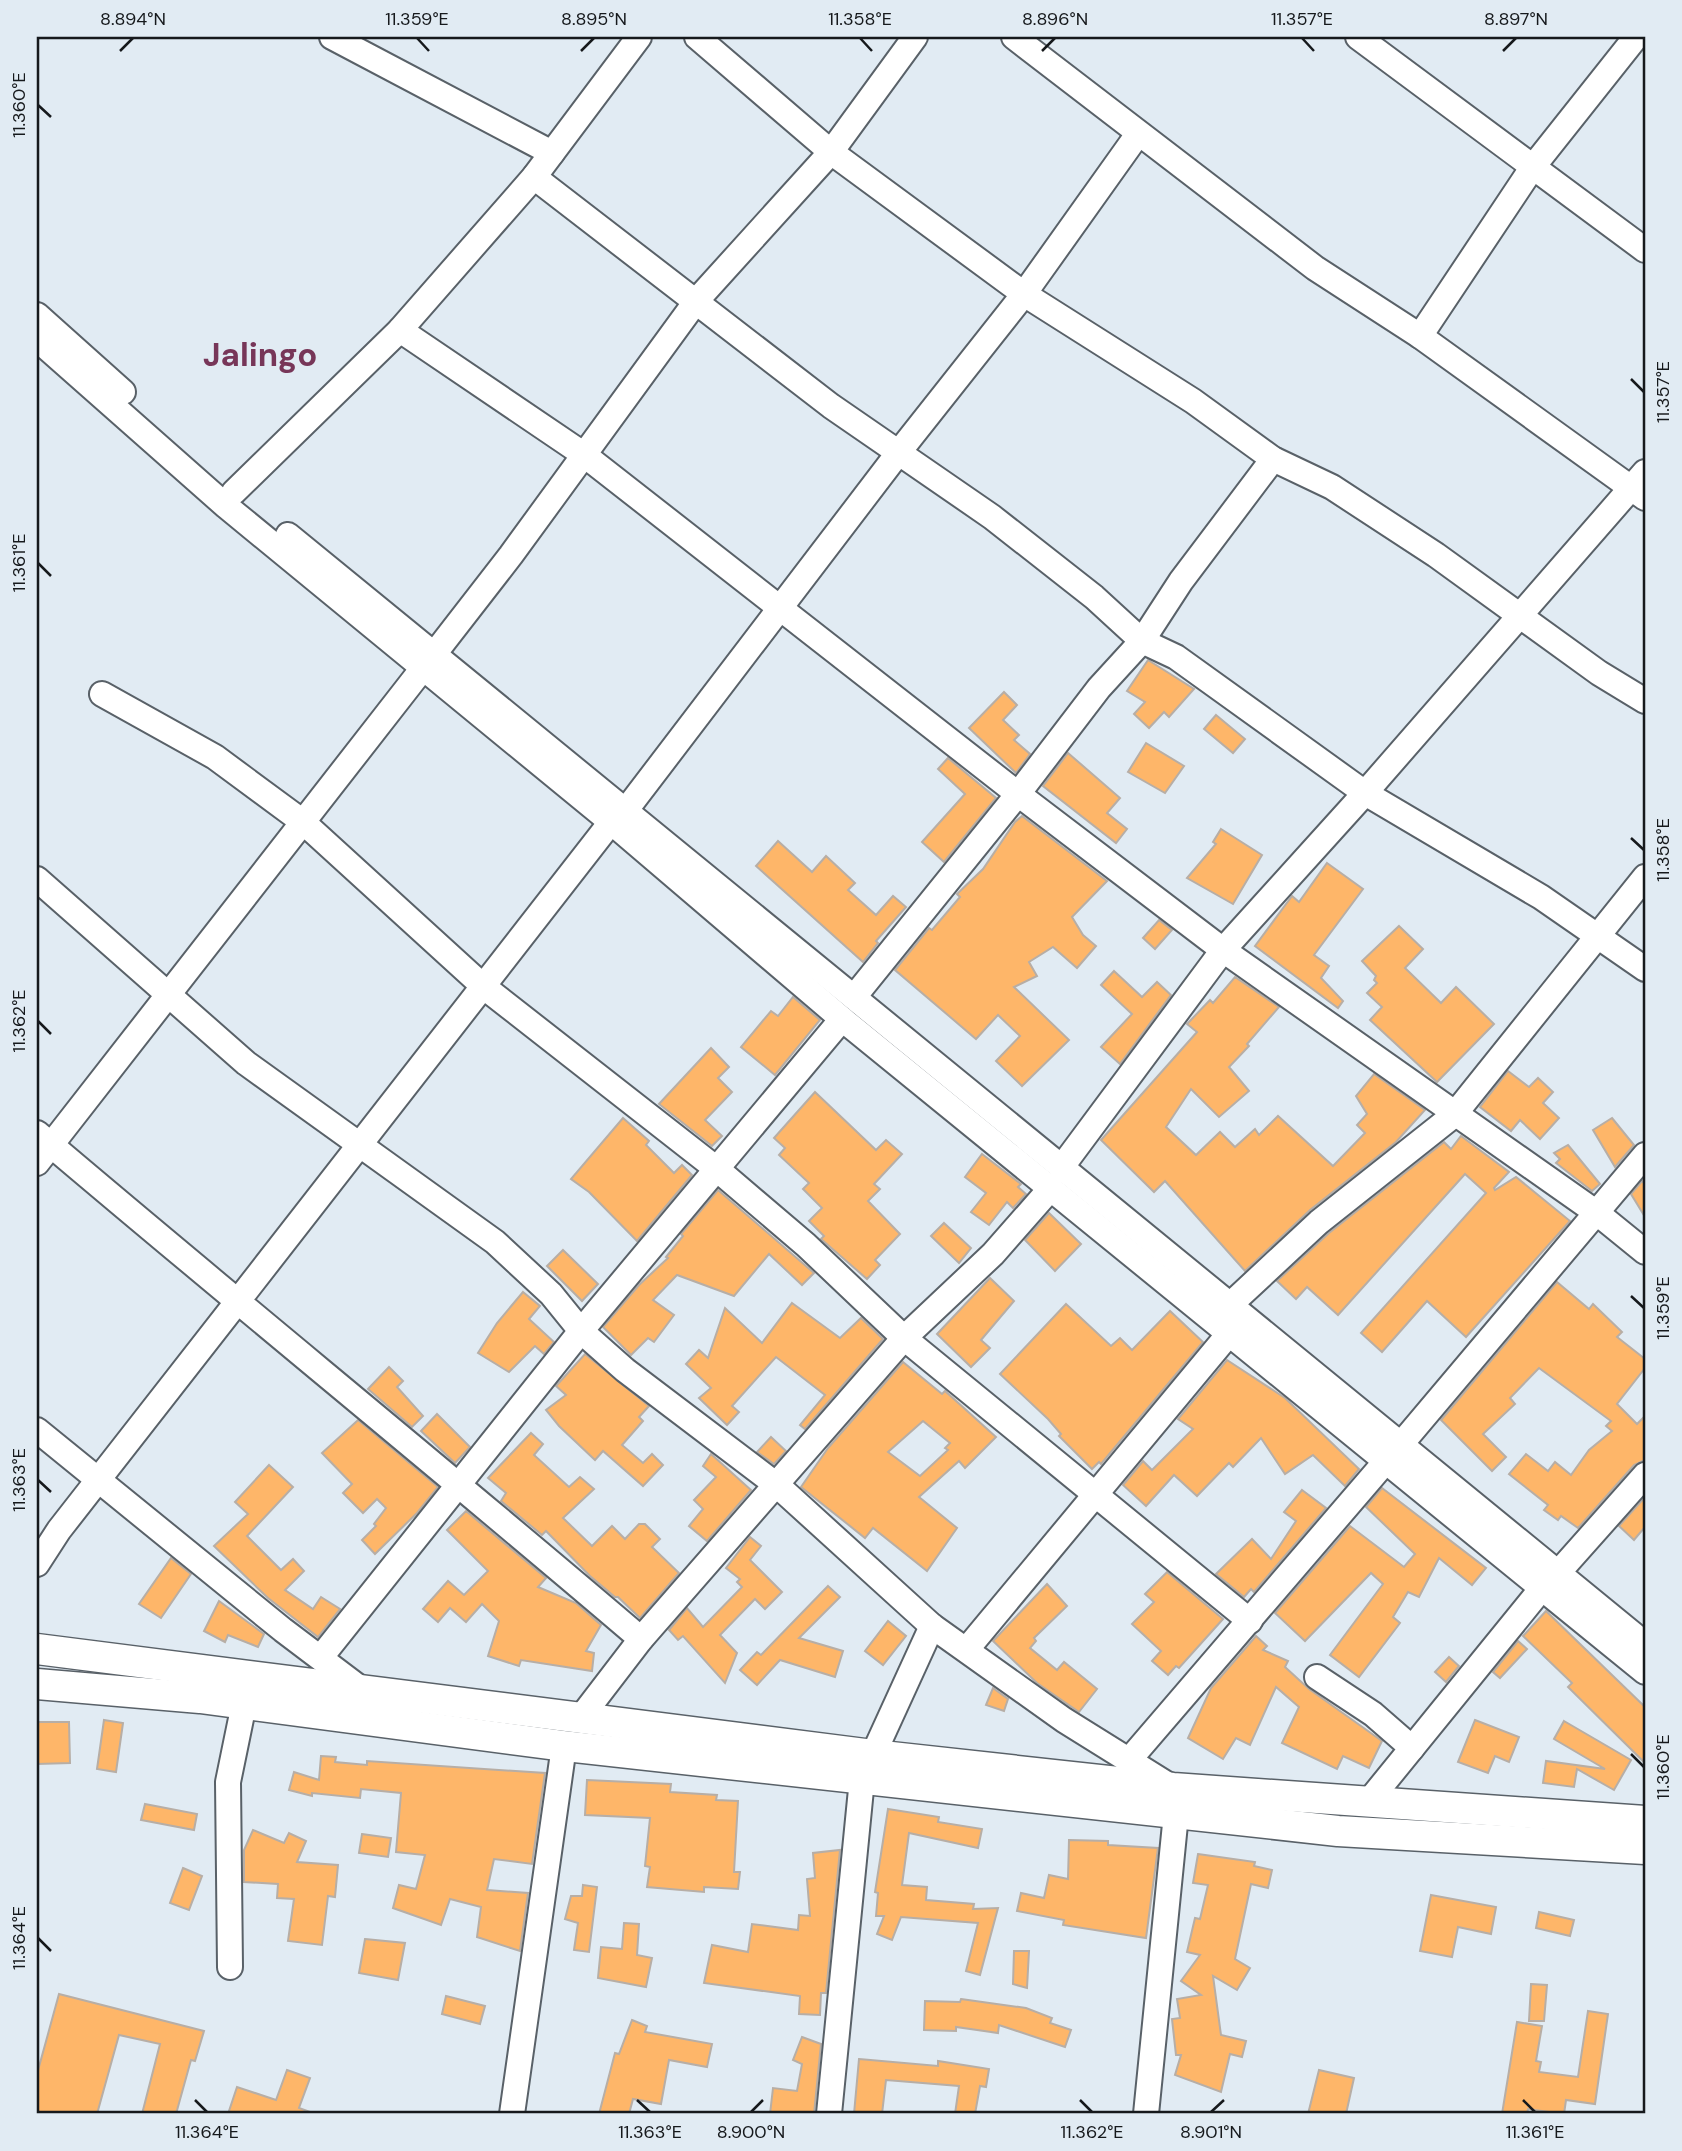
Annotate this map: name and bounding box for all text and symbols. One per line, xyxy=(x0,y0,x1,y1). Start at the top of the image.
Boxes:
text: 8.894°N xyxy=(100,7,166,31)
text: 11.359°E xyxy=(385,7,449,31)
text: 8.895°N xyxy=(561,7,627,31)
text: 11.358°E xyxy=(828,7,892,31)
text: 8.896°N xyxy=(1022,7,1088,31)
text: 11.357°E xyxy=(1271,7,1333,31)
text: 8.897°N xyxy=(1484,7,1548,31)
text: 11.360°E xyxy=(7,72,31,138)
district label: Jalingo xyxy=(203,333,317,376)
text: 11.357°E xyxy=(1651,361,1675,423)
text: 11.361°E xyxy=(7,534,31,592)
text: 11.358°E xyxy=(1651,818,1675,882)
text: 11.362°E xyxy=(7,990,31,1052)
text: 11.359°E xyxy=(1651,1276,1675,1340)
text: 11.363°E xyxy=(7,1448,31,1512)
text: 11.360°E xyxy=(1651,1734,1675,1800)
text: 11.364°E xyxy=(7,1906,31,1970)
text: 11.364°E xyxy=(175,2120,239,2144)
text: 11.363°E xyxy=(618,2120,682,2144)
text: 8.900°N xyxy=(717,2120,785,2144)
text: 11.362°E xyxy=(1061,2120,1123,2144)
text: 8.901°N xyxy=(1180,2120,1242,2144)
text: 11.361°E xyxy=(1506,2120,1564,2144)

